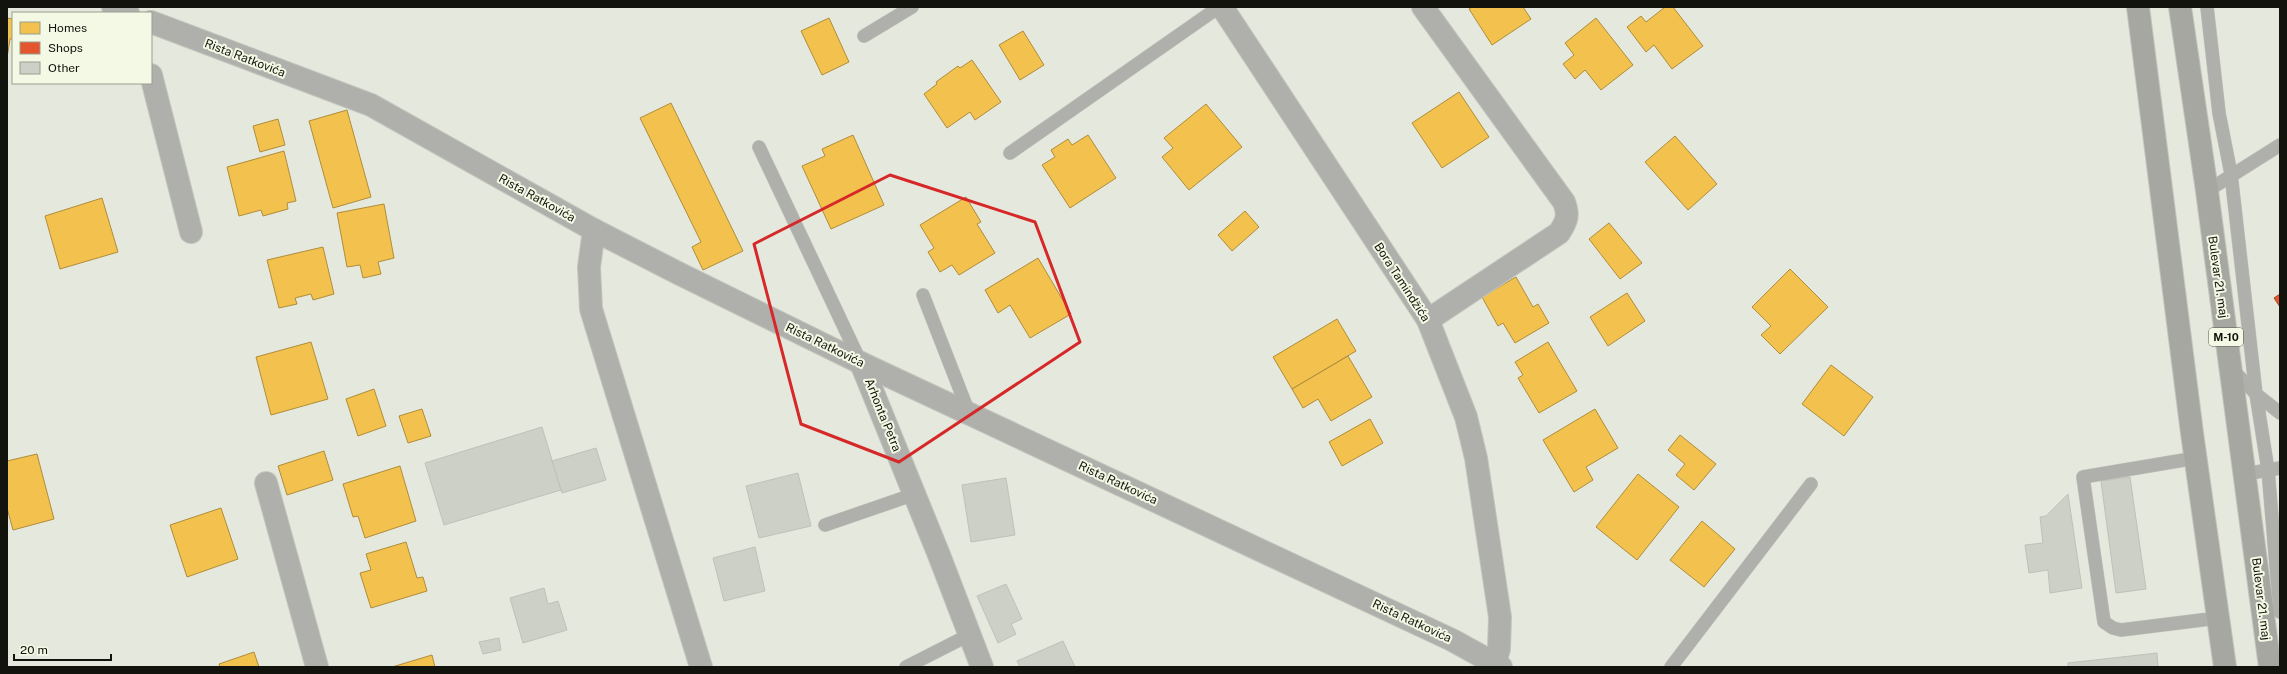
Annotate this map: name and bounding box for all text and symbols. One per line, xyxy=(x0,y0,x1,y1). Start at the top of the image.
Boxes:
legend xyxy=(12,12,152,84)
text: Homes xyxy=(48,21,87,35)
street label: Rista Ratkovića xyxy=(203,36,287,80)
text: Shops xyxy=(48,41,83,55)
text: Other xyxy=(48,61,80,75)
street label: Rista Ratkovića xyxy=(496,171,578,225)
street label: Bulevar 21. maj xyxy=(2205,235,2231,319)
street label: Bora Tamindžića xyxy=(1371,240,1433,324)
street label: Rista Ratkovića xyxy=(784,320,866,370)
road number: M-10 xyxy=(2209,328,2243,346)
street label: Arhonta Petra xyxy=(862,376,904,454)
street label: Rista Ratkovića xyxy=(1076,459,1160,507)
street label: Bulevar 21. maj xyxy=(2249,557,2273,641)
street label: Rista Ratkovića xyxy=(1370,597,1454,645)
scale bar xyxy=(14,636,111,662)
text: 20 m xyxy=(20,643,48,657)

